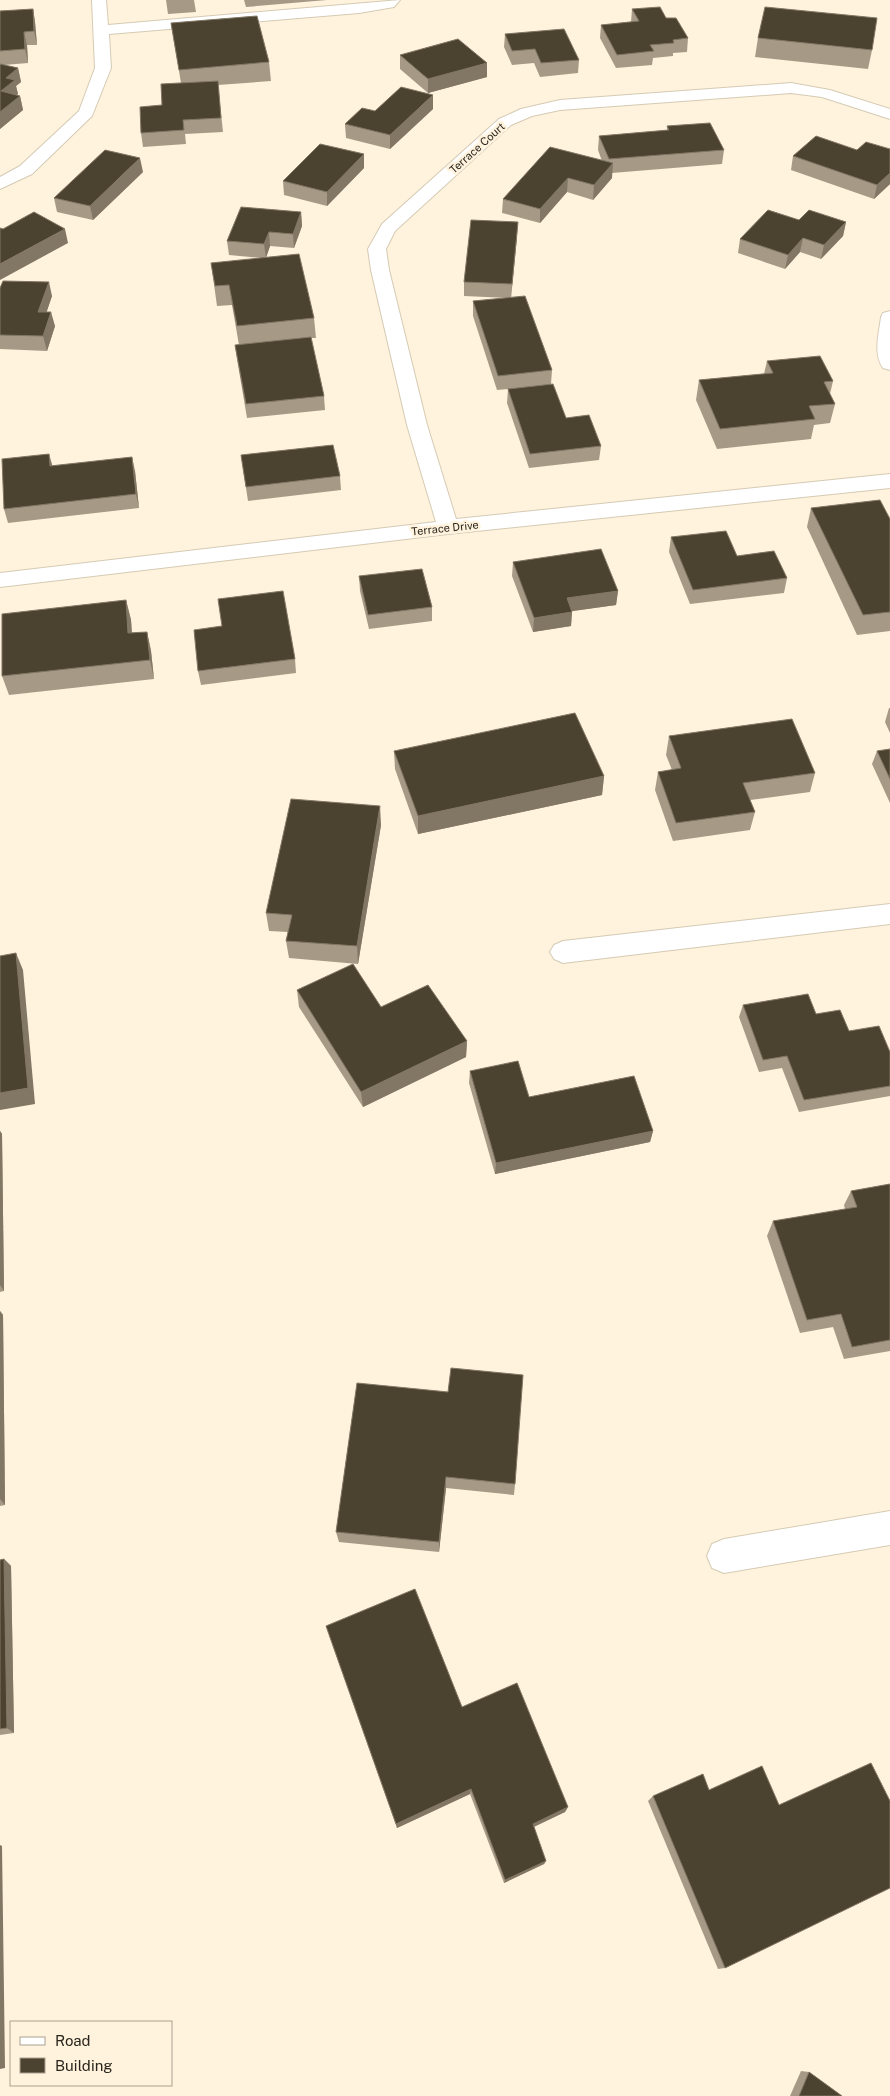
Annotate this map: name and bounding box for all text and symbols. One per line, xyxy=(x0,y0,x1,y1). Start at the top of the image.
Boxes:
street label: Terrace Court xyxy=(447,120,507,176)
street label: Terrace Drive xyxy=(411,519,479,537)
legend xyxy=(10,2021,172,2086)
text: Road xyxy=(55,2032,91,2049)
text: Building xyxy=(55,2057,113,2074)

